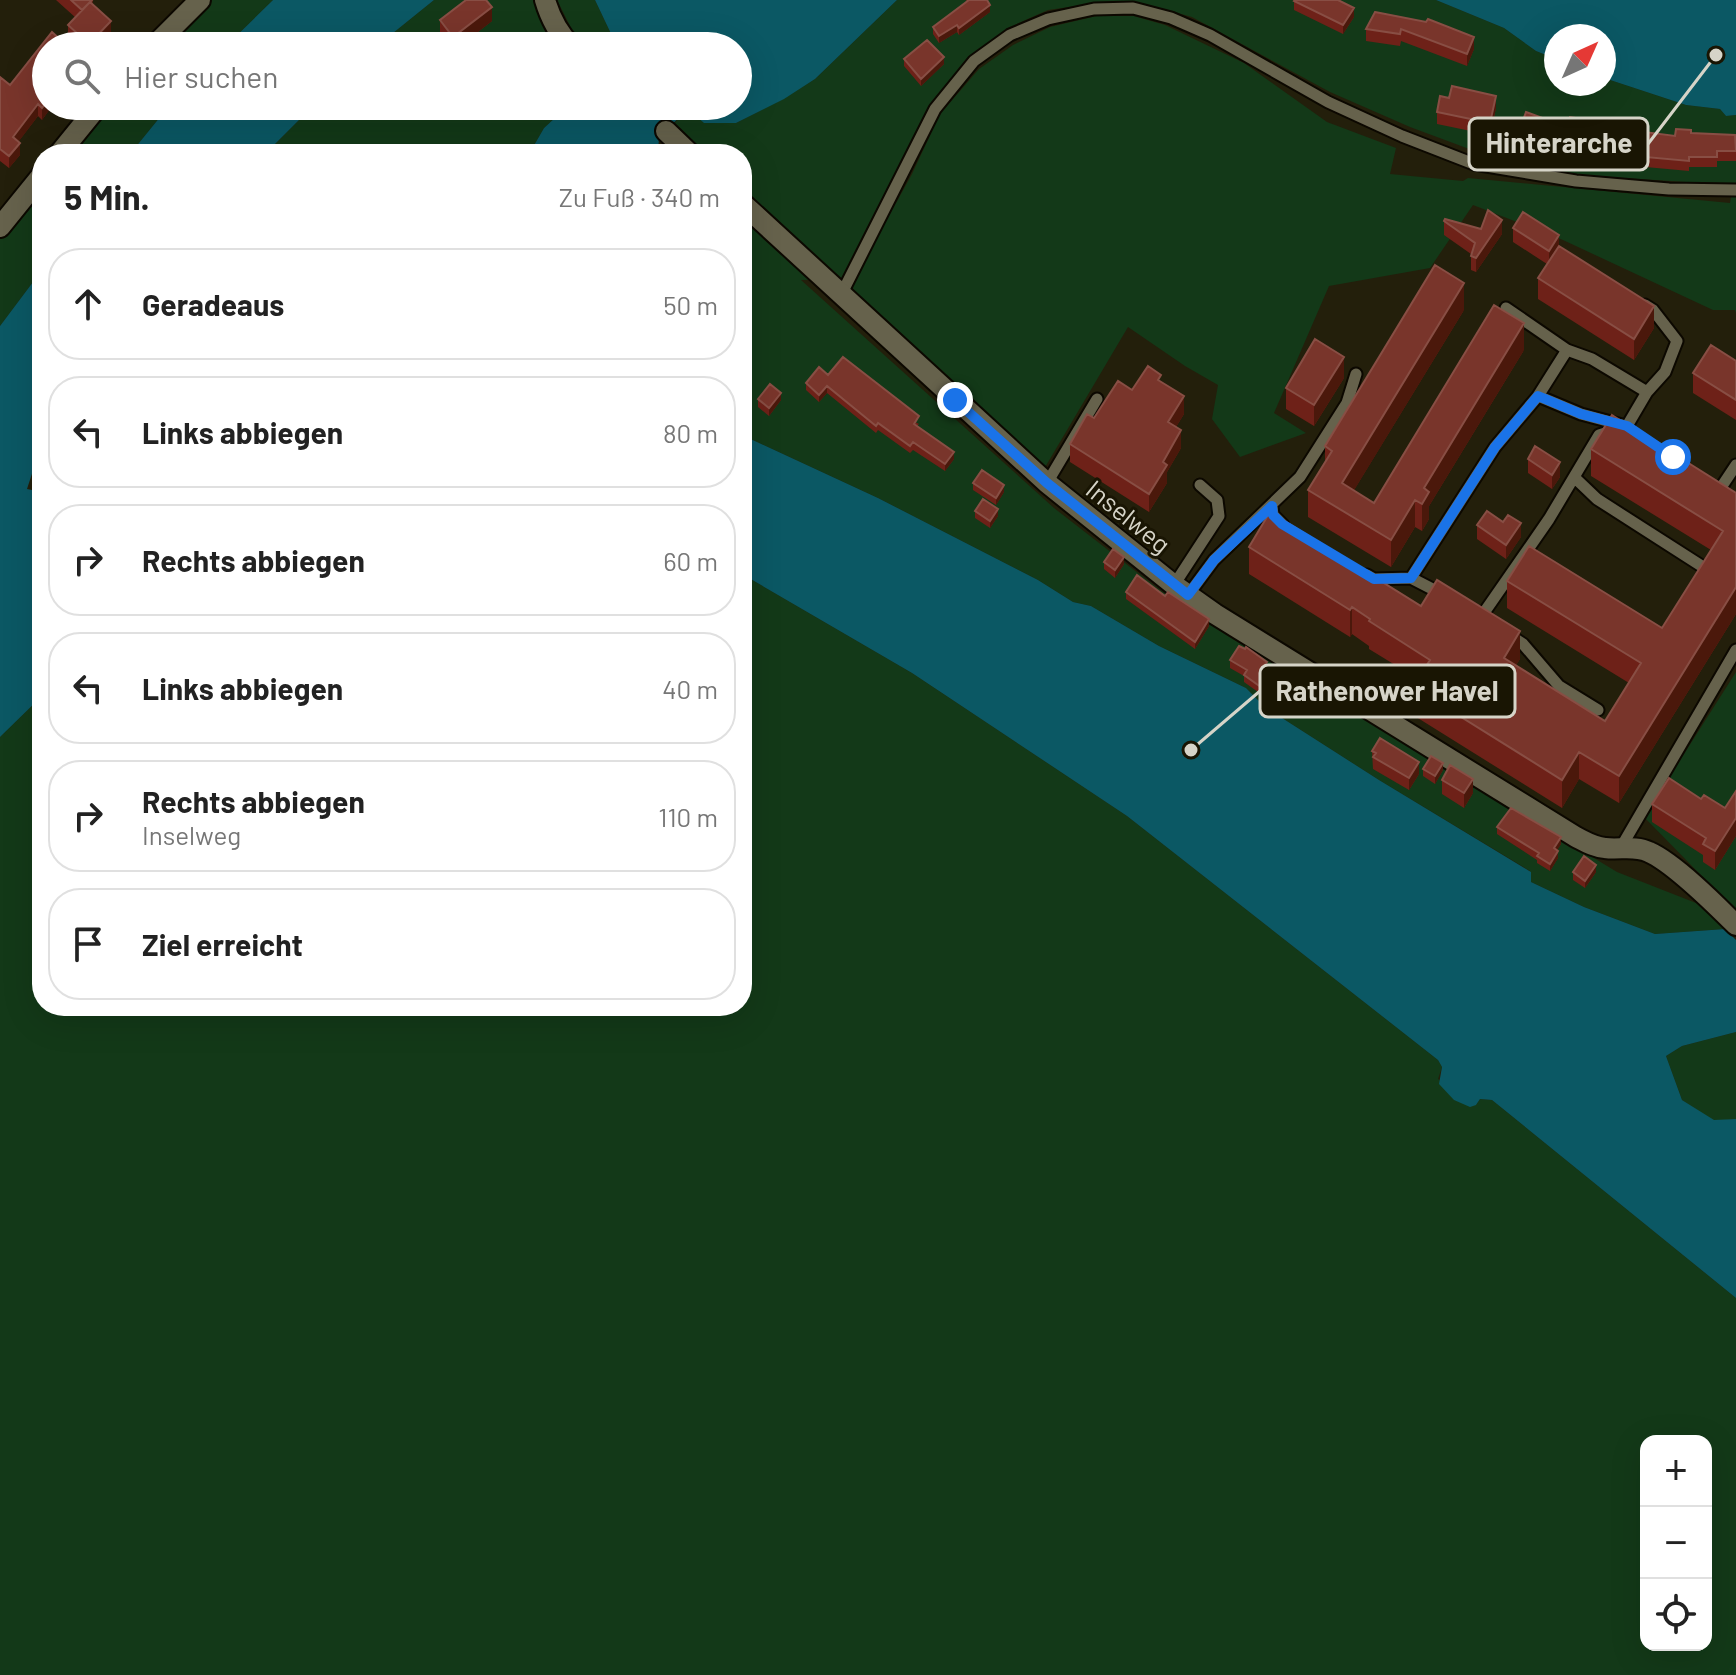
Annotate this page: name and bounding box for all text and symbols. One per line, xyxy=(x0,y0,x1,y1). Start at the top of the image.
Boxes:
north arrow xyxy=(1544,24,1616,96)
search box xyxy=(32,32,752,120)
icon: search xyxy=(60,54,104,98)
text: Hier suchen xyxy=(124,58,278,94)
callout: Hinterarche xyxy=(1469,118,1648,170)
text: Hinterarche xyxy=(1485,125,1633,159)
text: 5 Min. xyxy=(64,176,150,217)
text: Zu Fuß · 340 m xyxy=(559,181,720,212)
icon: ahead xyxy=(66,282,110,326)
text: Geradeaus xyxy=(142,286,284,322)
text: 50 m xyxy=(663,289,718,320)
route end xyxy=(937,382,973,418)
icon: left xyxy=(66,410,110,454)
text: Links abbiegen xyxy=(142,414,343,450)
text: 80 m xyxy=(663,417,718,448)
route start xyxy=(1655,439,1691,475)
street label: Inselweg xyxy=(1081,473,1177,559)
icon: right xyxy=(66,538,110,582)
text: Rechts abbiegen xyxy=(142,542,365,578)
text: 60 m xyxy=(663,545,718,576)
callout: Rathenower Havel xyxy=(1260,665,1515,717)
icon: left xyxy=(66,666,110,710)
text: Links abbiegen xyxy=(142,670,343,706)
text: 40 m xyxy=(662,673,718,704)
text: Rathenower Havel xyxy=(1275,673,1499,707)
text: Rechts abbiegen xyxy=(142,783,365,819)
icon: right xyxy=(66,794,110,838)
text: 110 m xyxy=(658,801,718,832)
text: Inselweg xyxy=(142,819,241,850)
icon: arrive xyxy=(66,922,110,966)
text: Ziel erreicht xyxy=(142,926,303,962)
map controls xyxy=(1640,1435,1712,1651)
button: + xyxy=(1640,1435,1712,1507)
button: − xyxy=(1640,1507,1712,1579)
button: locate xyxy=(1640,1579,1712,1651)

